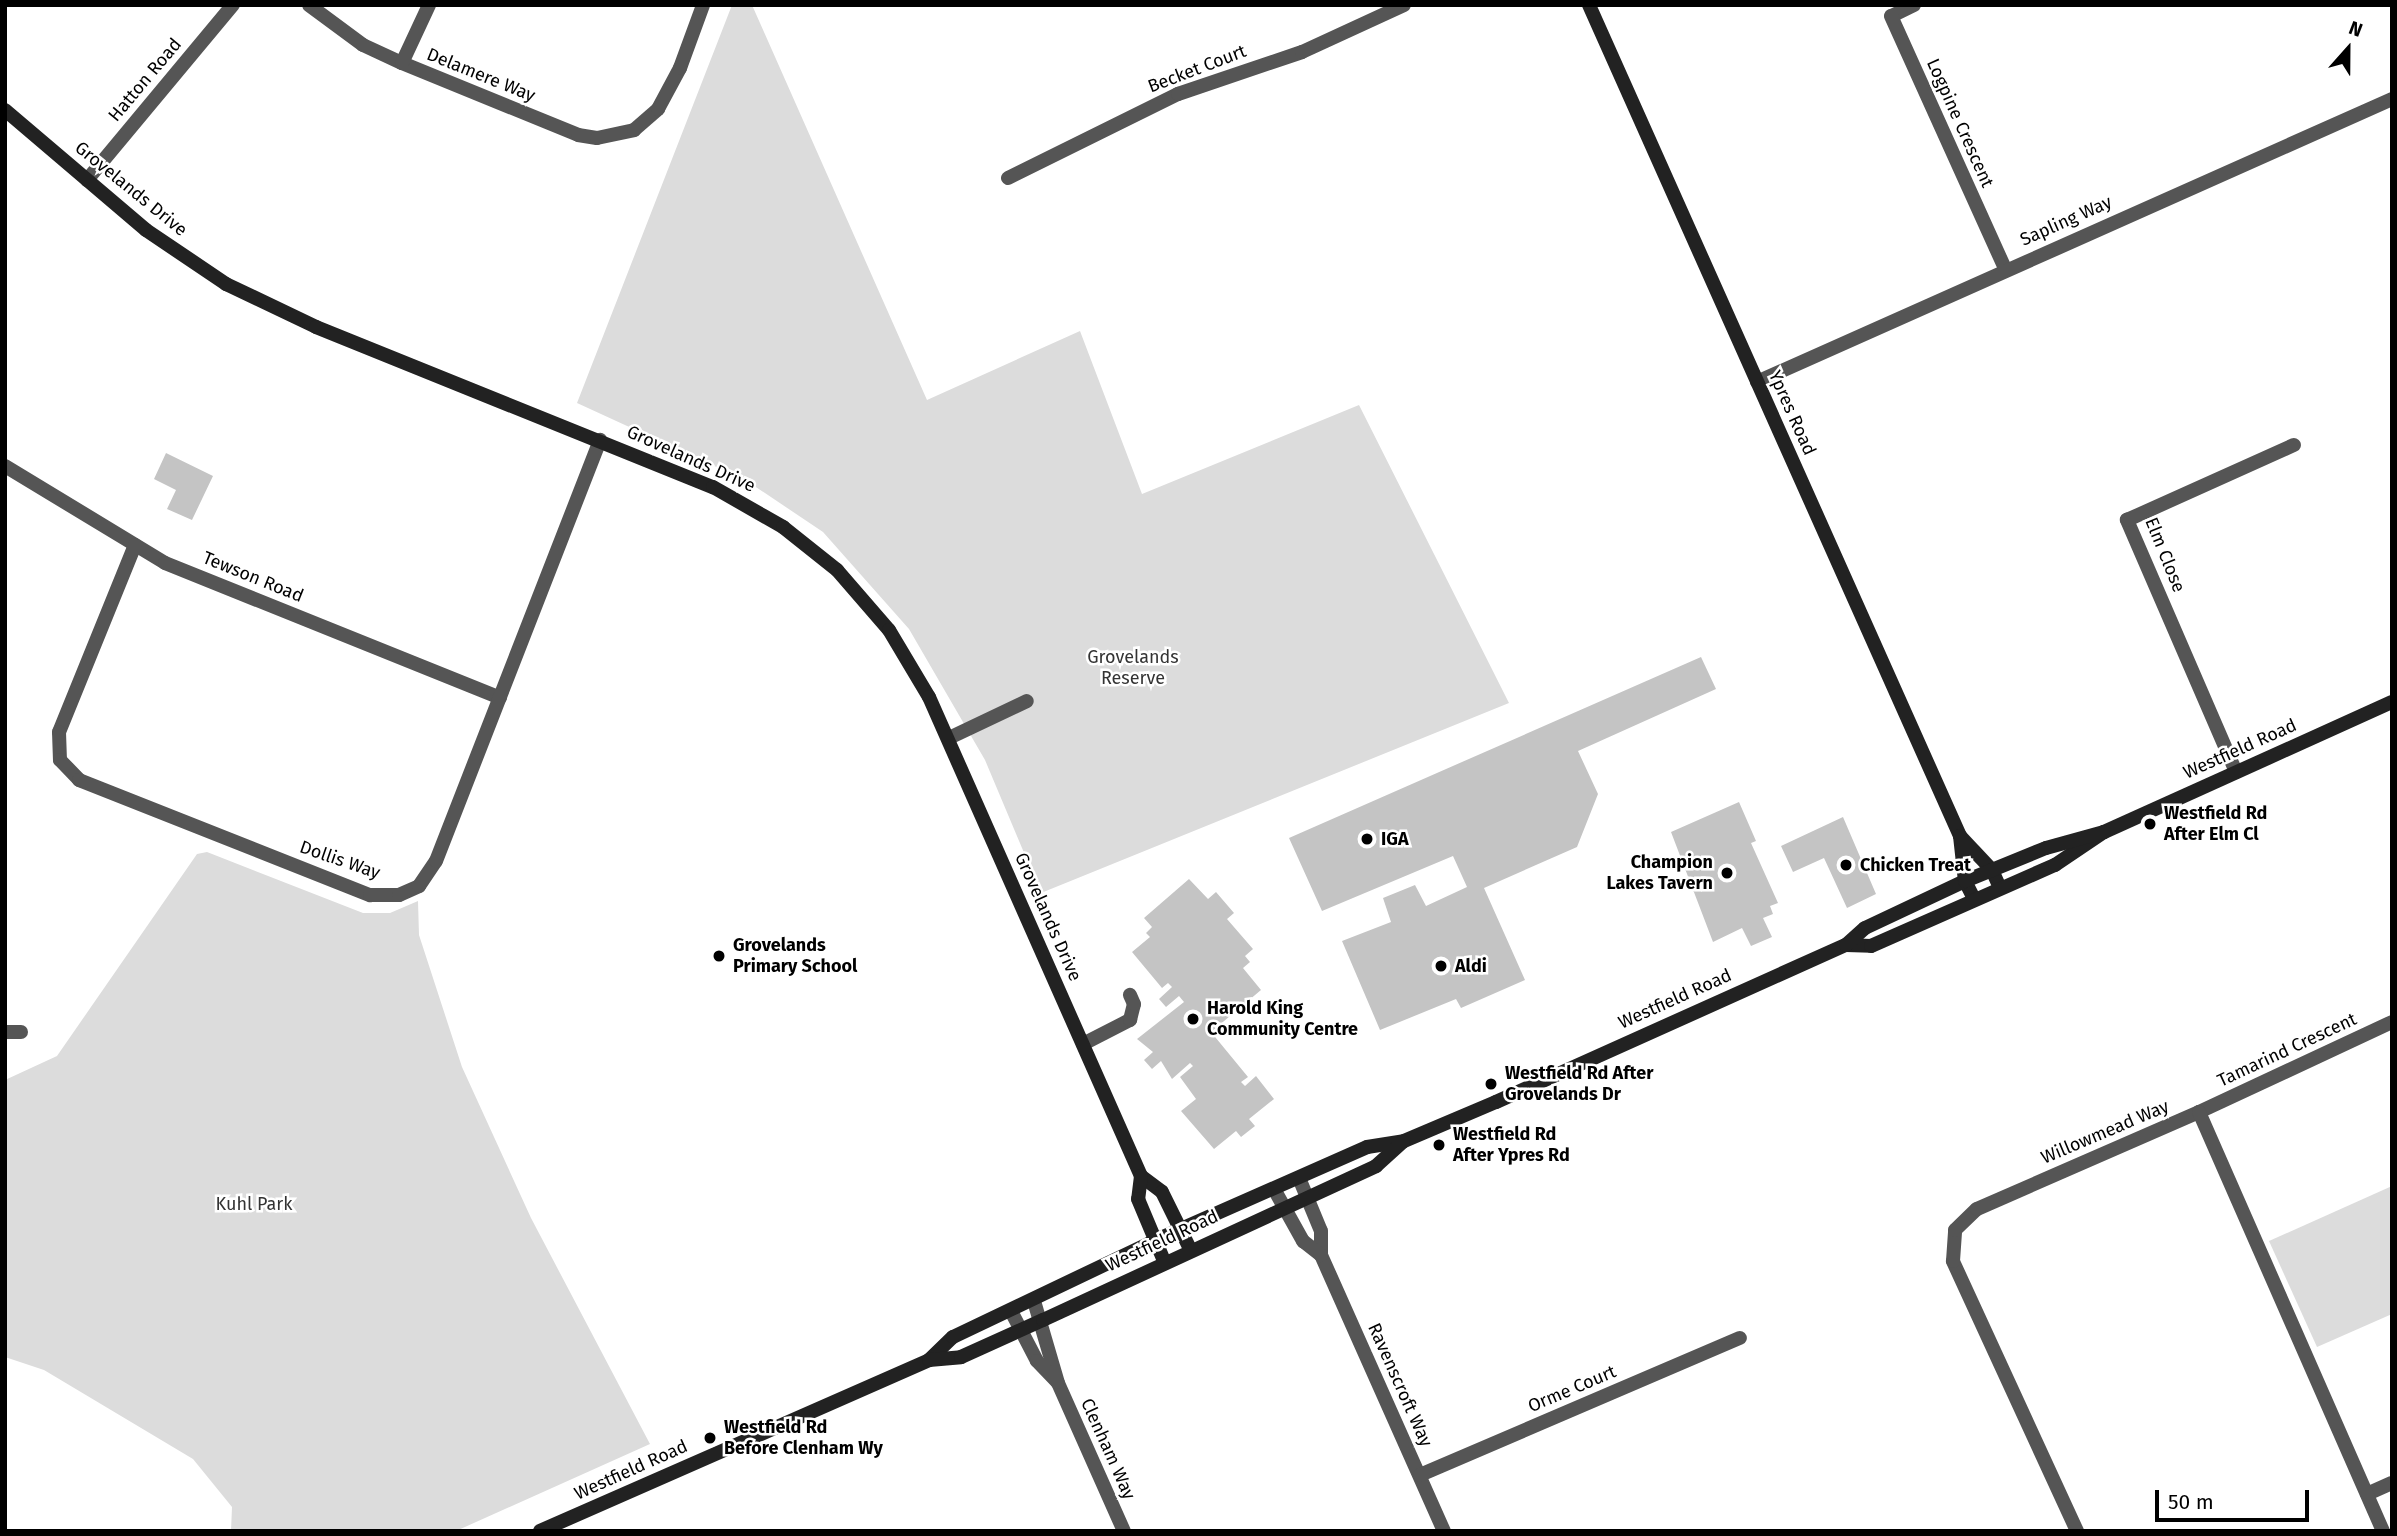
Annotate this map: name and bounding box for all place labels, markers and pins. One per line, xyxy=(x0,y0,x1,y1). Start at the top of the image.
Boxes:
place label: Westfield Rd After Elm Cl xyxy=(2164,803,2267,846)
marker: Westfield Rd After Elm Cl xyxy=(2142,816,2158,832)
place label: IGA xyxy=(1381,828,1409,850)
marker: IGA xyxy=(1359,831,1375,847)
place label: Champion Lakes Tavern xyxy=(1606,852,1713,894)
place label: Chicken Treat xyxy=(1860,854,1971,876)
marker: Chicken Treat xyxy=(1838,857,1854,873)
marker: Champion Lakes Tavern xyxy=(1719,865,1735,881)
place label: Grovelands Primary School xyxy=(733,935,857,978)
marker: Grovelands Primary School xyxy=(711,948,727,964)
place label: Aldi xyxy=(1455,955,1487,977)
marker: Aldi xyxy=(1433,958,1449,974)
place label: Harold King Community Centre xyxy=(1207,998,1358,1040)
marker: Harold King Community Centre xyxy=(1185,1011,1201,1027)
place label: Westfield Rd After Grovelands Dr xyxy=(1505,1063,1653,1106)
marker: Westfield Rd After Grovelands Dr xyxy=(1483,1076,1499,1092)
place label: Westfield Rd After Ypres Rd xyxy=(1453,1124,1570,1166)
marker: Westfield Rd After Ypres Rd xyxy=(1431,1137,1447,1153)
place label: Westfield Rd Before Clenham Wy xyxy=(724,1417,883,1460)
marker: Westfield Rd Before Clenham Wy xyxy=(702,1430,718,1446)

